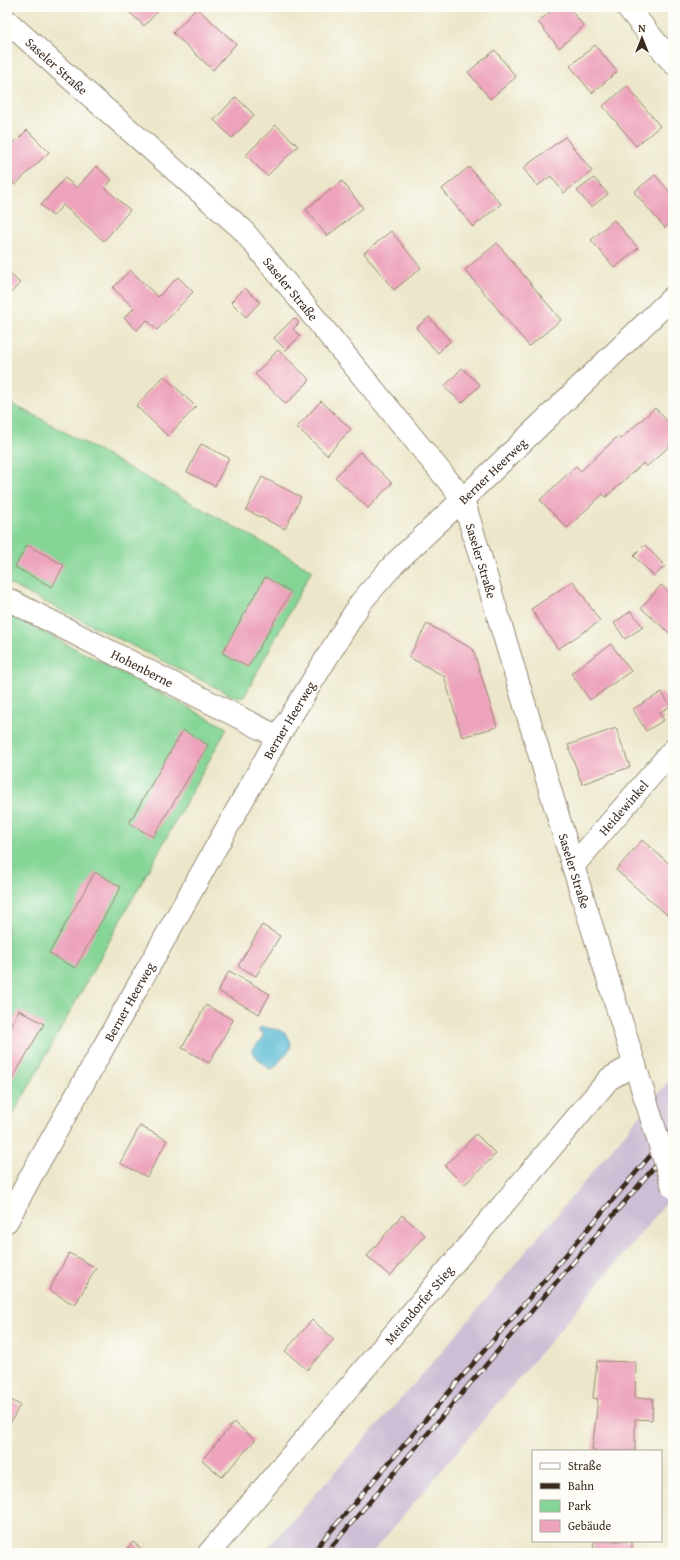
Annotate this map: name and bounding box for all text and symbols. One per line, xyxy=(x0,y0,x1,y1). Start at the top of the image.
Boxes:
north arrow xyxy=(622,18,662,58)
text: N xyxy=(638,20,646,36)
street label: Saseler Straße xyxy=(21,33,92,99)
street label: Saseler Straße xyxy=(258,253,323,325)
street label: Berner Heerweg xyxy=(454,433,531,509)
street label: Saseler Straße xyxy=(461,521,501,601)
street label: Hohenberne xyxy=(108,645,177,692)
street label: Berner Heerweg xyxy=(258,677,321,763)
street label: Heidewinkel xyxy=(594,776,653,840)
street label: Saseler Straße xyxy=(554,831,595,911)
street label: Berner Heerweg xyxy=(100,958,160,1045)
street label: Meiendorfer Stieg xyxy=(380,1261,458,1349)
legend xyxy=(532,1450,662,1542)
text: Straße xyxy=(568,1457,602,1474)
text: Bahn xyxy=(568,1477,594,1494)
text: Park xyxy=(568,1497,592,1514)
text: Gebäude xyxy=(568,1517,611,1534)

